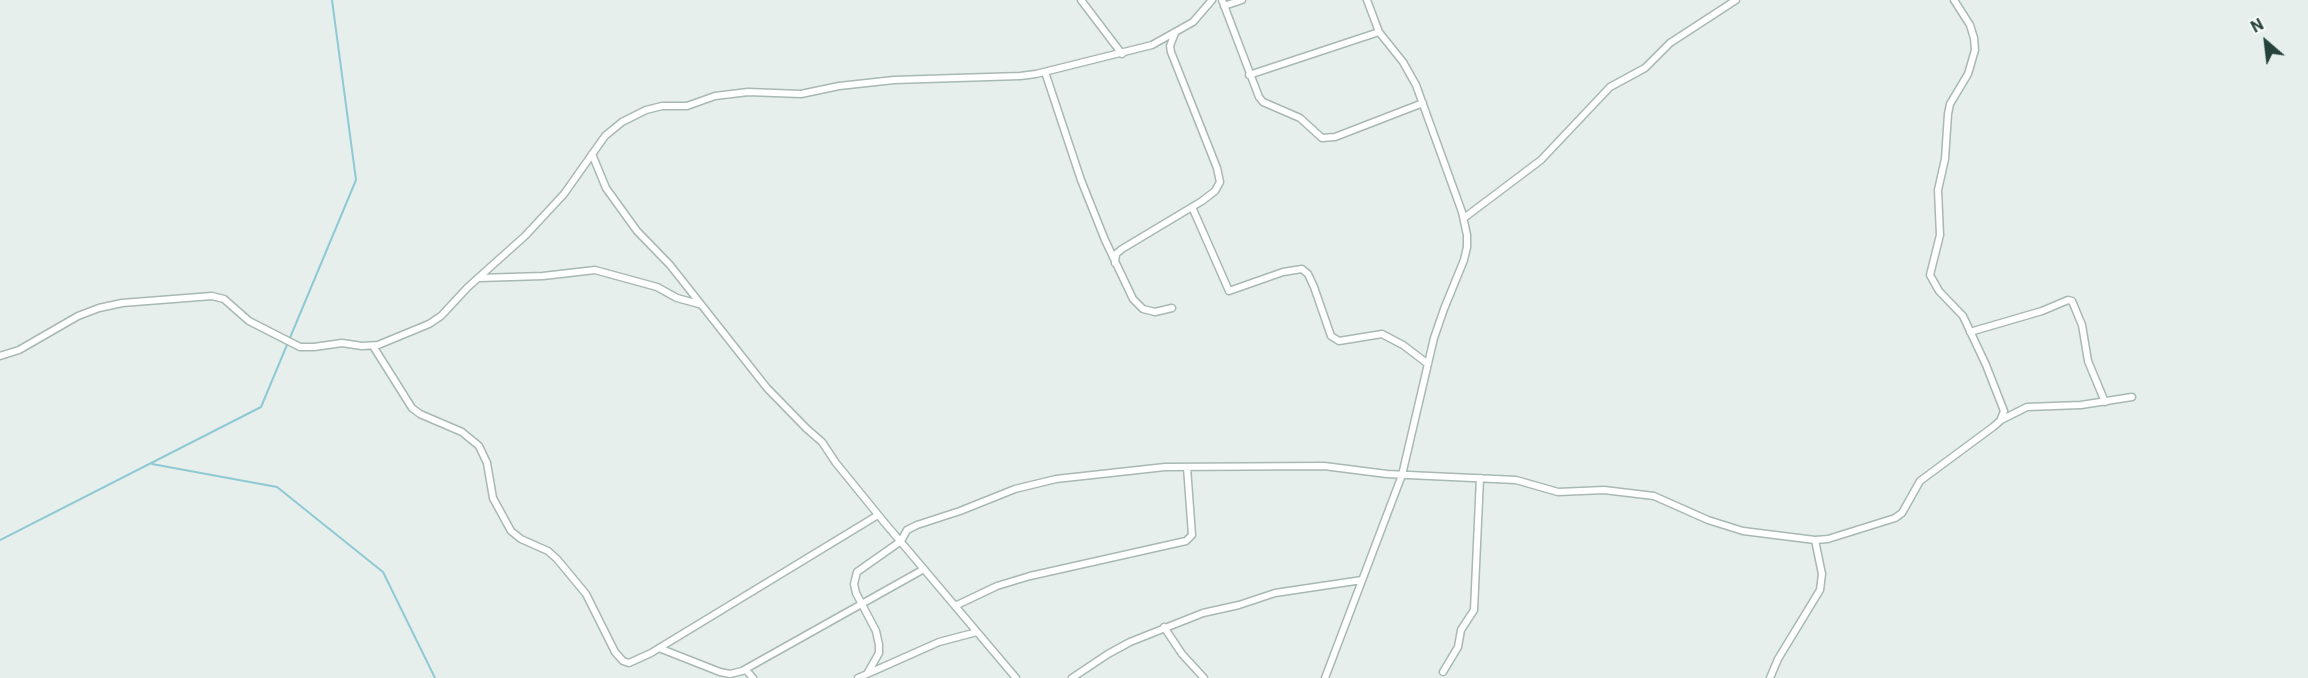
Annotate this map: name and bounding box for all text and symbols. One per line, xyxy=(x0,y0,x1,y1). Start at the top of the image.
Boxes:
north arrow xyxy=(2236,12,2296,72)
text: N xyxy=(2248,15,2267,37)

